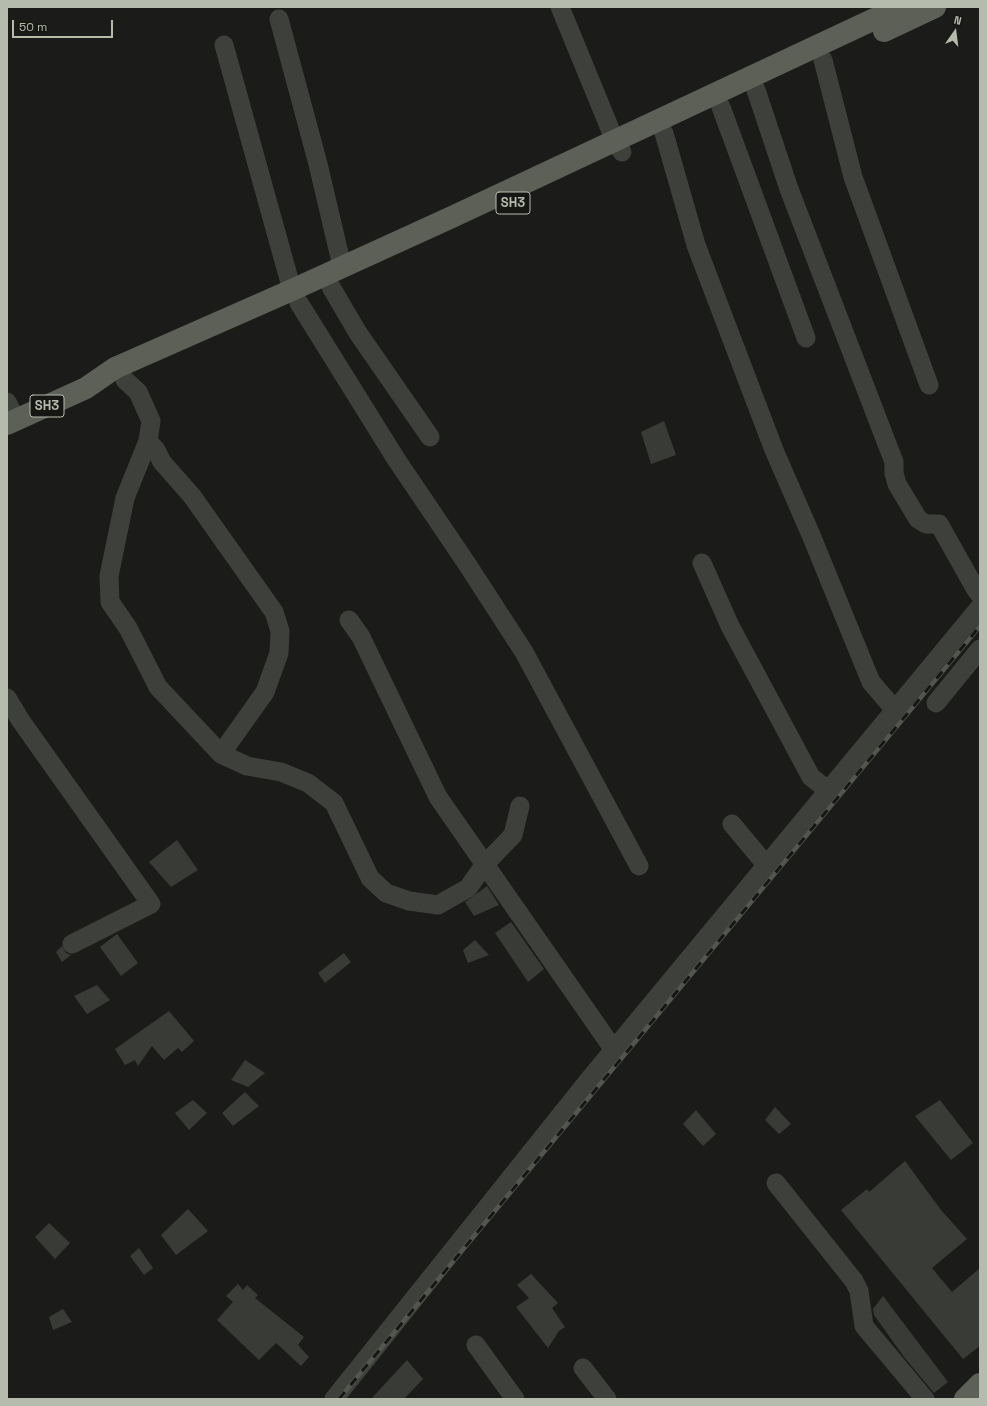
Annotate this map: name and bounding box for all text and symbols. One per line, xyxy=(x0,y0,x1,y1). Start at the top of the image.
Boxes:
scale bar xyxy=(14,12,115,38)
north arrow xyxy=(935,12,975,52)
text: N xyxy=(953,13,963,28)
text: 50 m xyxy=(19,19,47,35)
road number: SH3 xyxy=(496,192,530,214)
road number: SH3 xyxy=(30,395,64,417)

